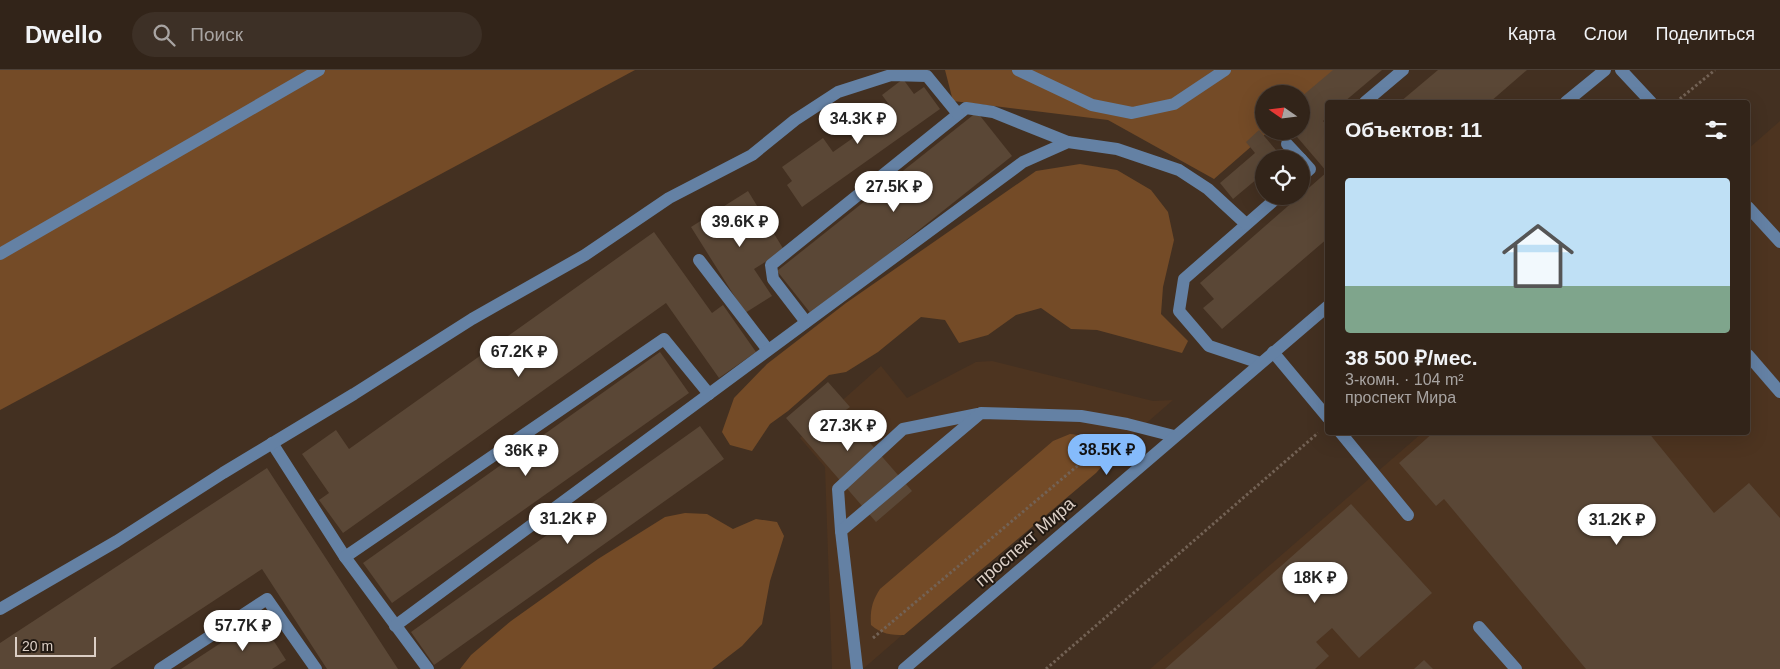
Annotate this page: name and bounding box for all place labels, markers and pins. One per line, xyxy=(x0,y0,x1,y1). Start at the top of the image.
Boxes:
pin: 34.3K ₽ xyxy=(812,102,904,145)
pin: 27.5K ₽ xyxy=(848,170,940,213)
pin: 39.6K ₽ xyxy=(694,206,786,248)
pin: 67.2K ₽ xyxy=(473,336,565,378)
pin: 27.3K ₽ xyxy=(802,410,894,452)
pin: 36K ₽ xyxy=(491,434,561,477)
pin: 38.5K ₽ xyxy=(1061,434,1153,476)
pin: 31.2K ₽ xyxy=(522,502,614,545)
pin: 31.2K ₽ xyxy=(1571,504,1663,546)
pin: 18K ₽ xyxy=(1280,562,1350,604)
pin: 57.7K ₽ xyxy=(197,610,289,652)

